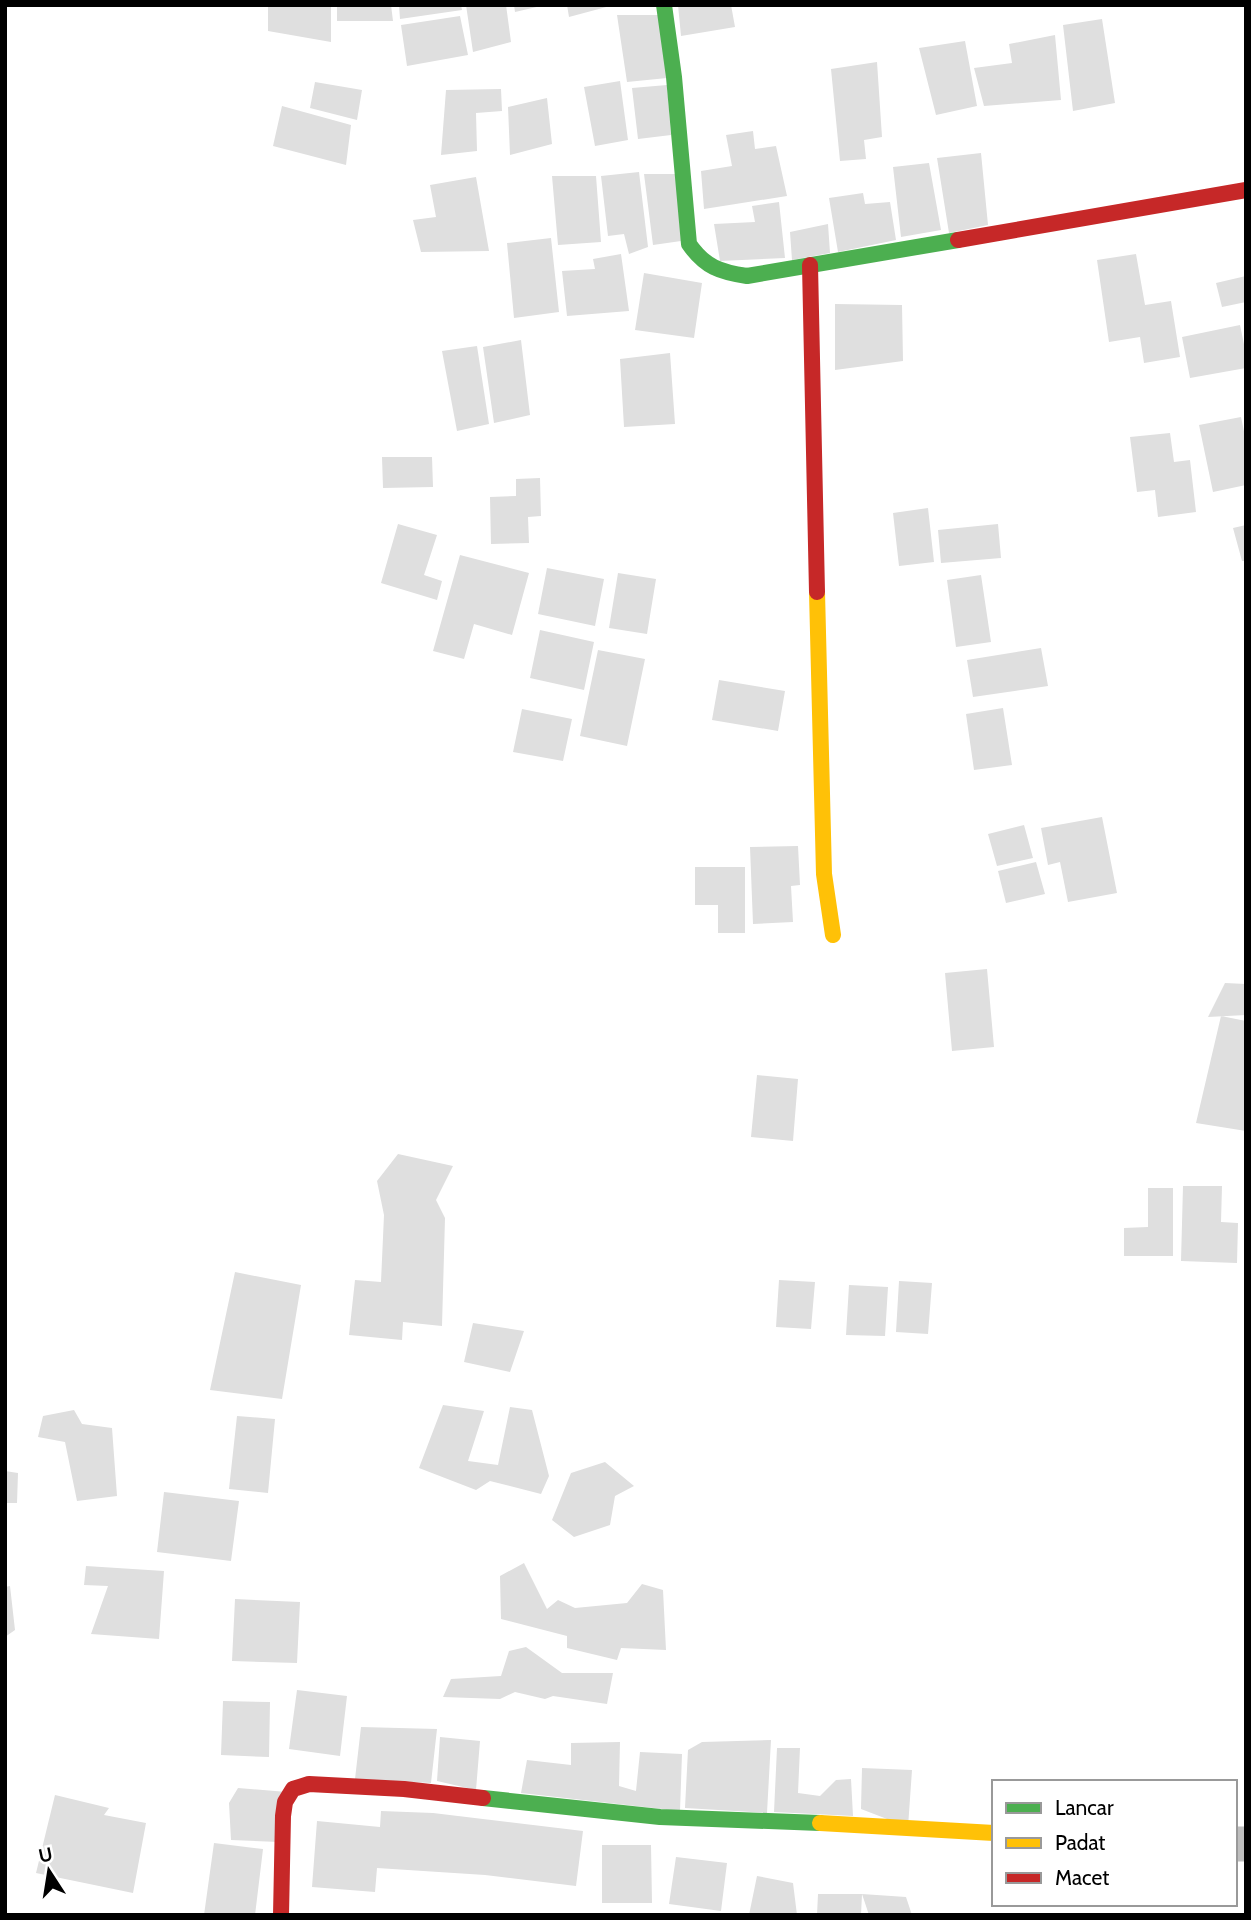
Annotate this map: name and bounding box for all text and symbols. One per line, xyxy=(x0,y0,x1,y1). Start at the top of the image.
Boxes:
legend xyxy=(992,1780,1237,1906)
text: Lancar xyxy=(1055,1795,1114,1820)
text: Padat xyxy=(1055,1830,1105,1855)
north arrow xyxy=(14,1836,84,1906)
text: U xyxy=(36,1842,55,1868)
text: Macet xyxy=(1055,1865,1109,1890)

